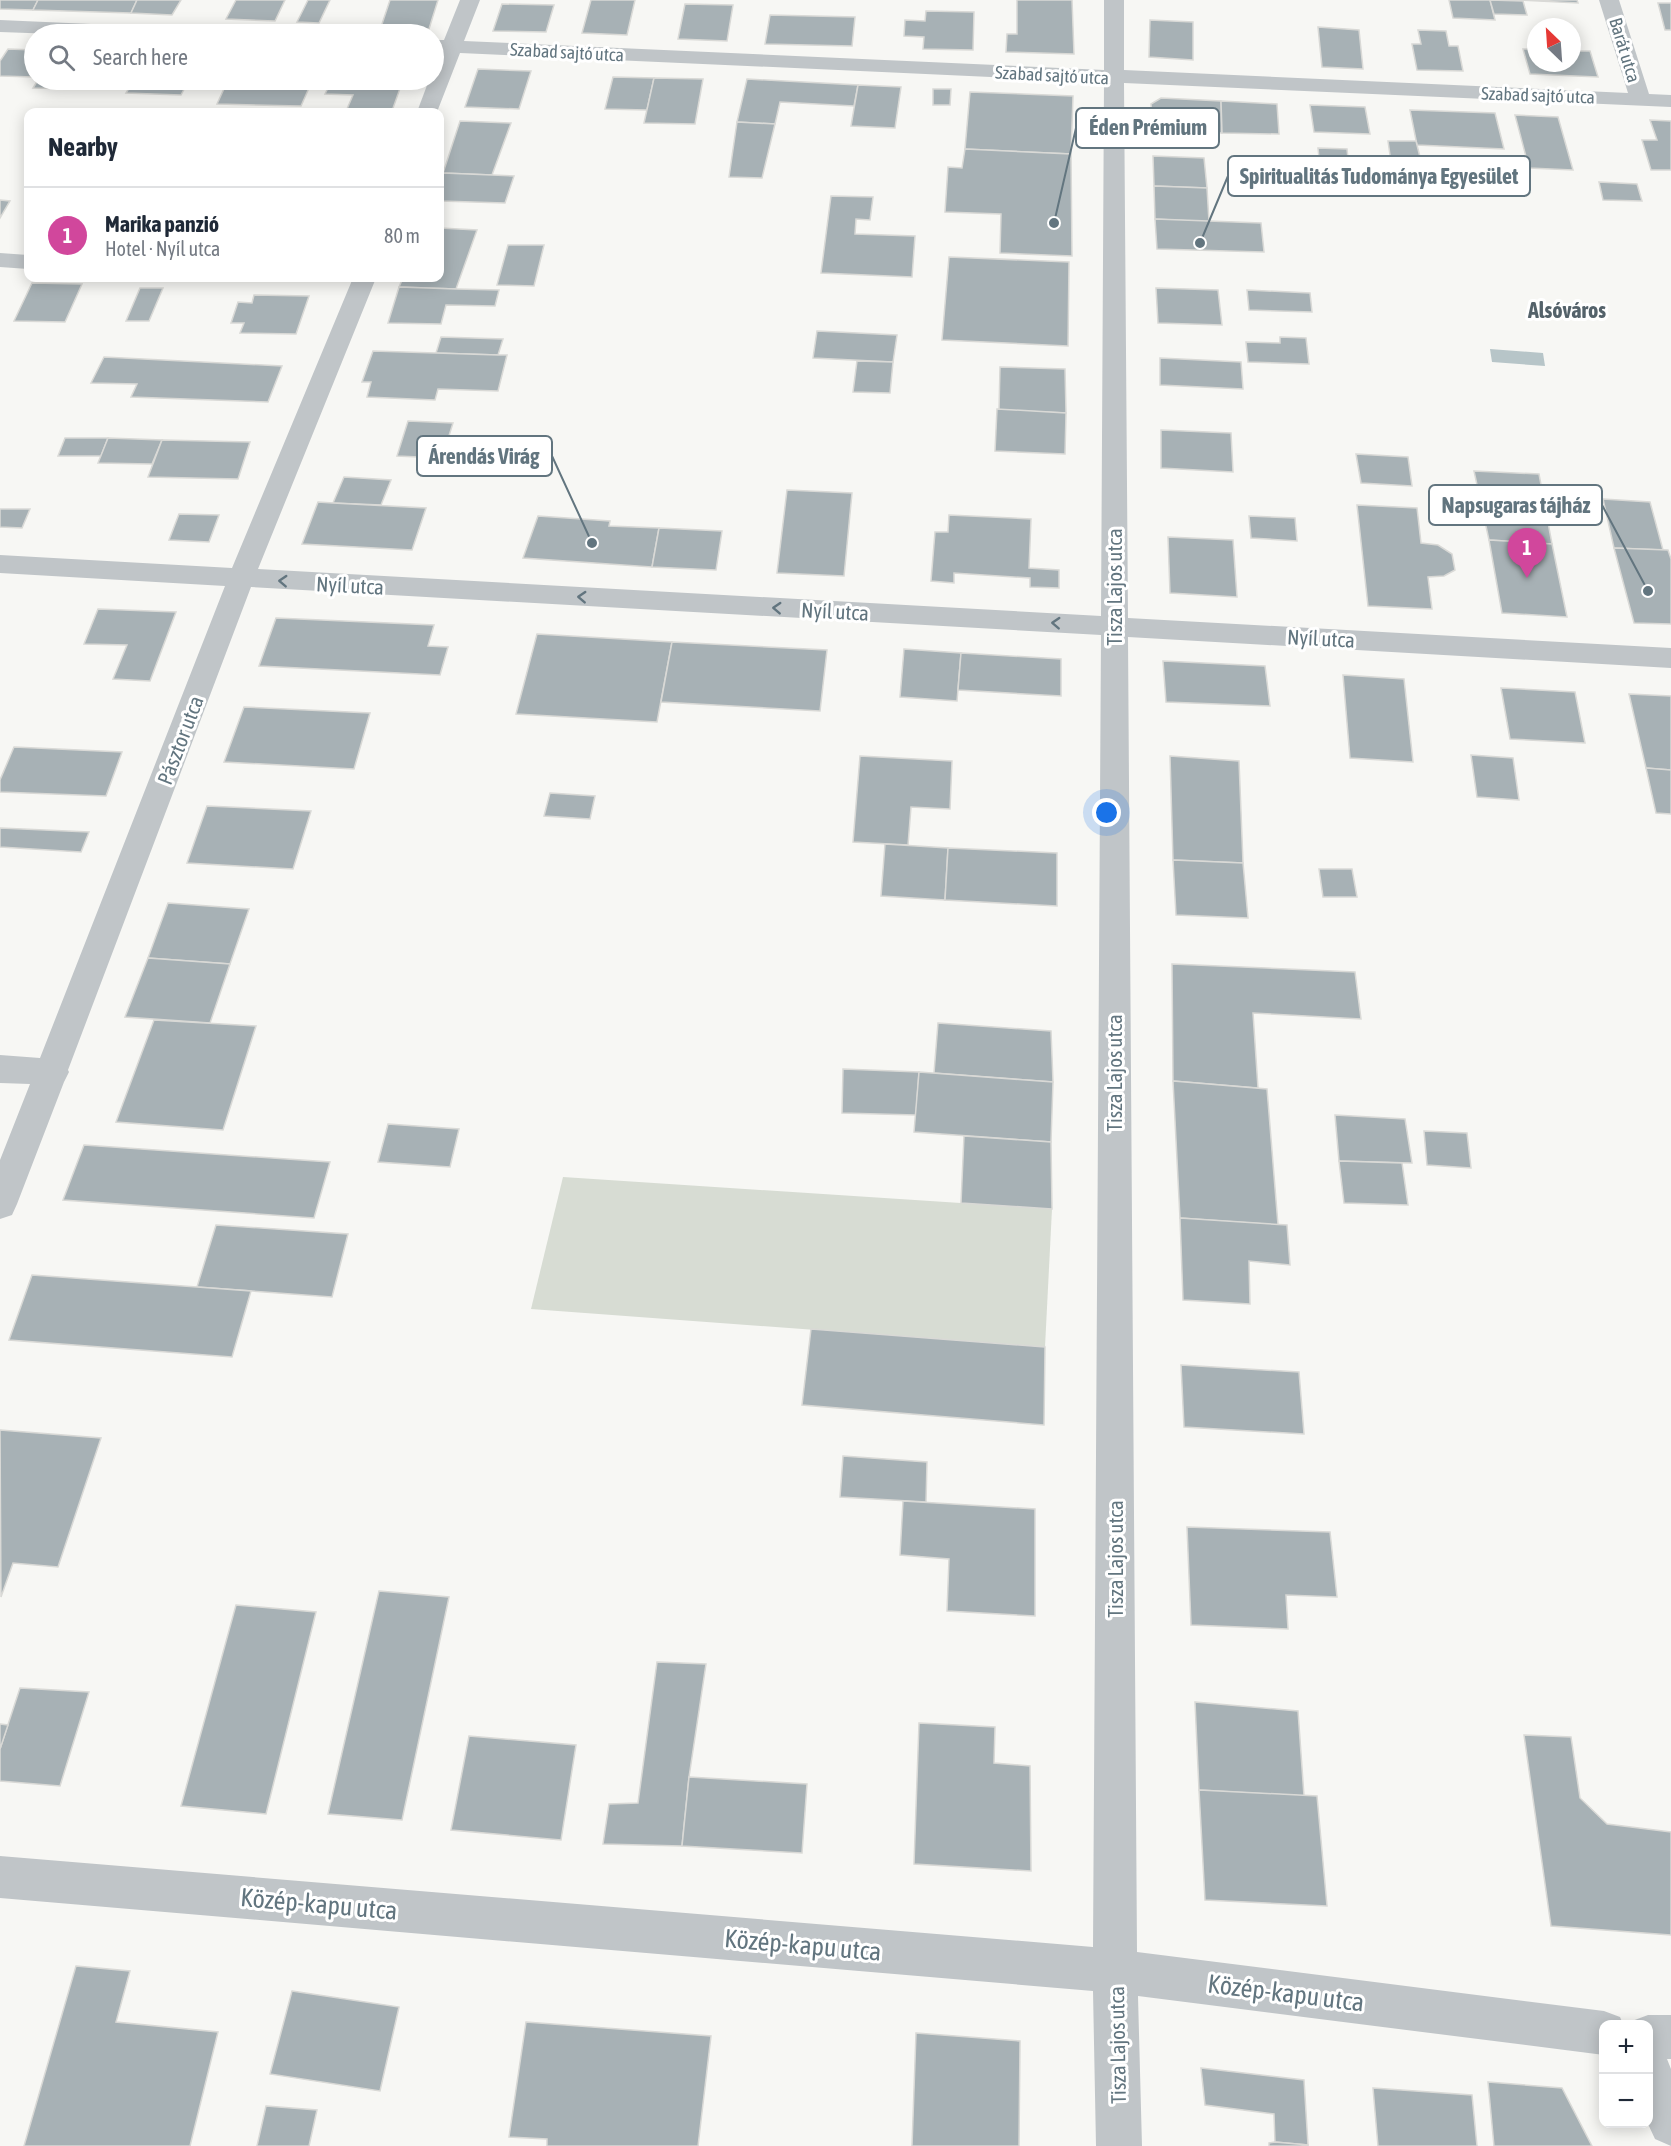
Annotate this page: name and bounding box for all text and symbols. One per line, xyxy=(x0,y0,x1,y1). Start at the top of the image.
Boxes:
street label: Barát utca xyxy=(1605,15,1645,85)
north arrow xyxy=(1527,18,1581,72)
search box xyxy=(24,24,444,90)
street label: Szabad sajtó utca xyxy=(510,39,624,65)
icon: search xyxy=(45,41,78,74)
text: Search here xyxy=(93,44,188,70)
street label: Szabad sajtó utca xyxy=(995,62,1109,88)
street label: Szabad sajtó utca xyxy=(1481,83,1595,107)
callout: Éden Prémium xyxy=(1076,108,1219,148)
text: Éden Prémium xyxy=(1089,114,1207,140)
text: Nearby xyxy=(48,132,118,162)
callout: Spiritualitás Tudománya Egyesület xyxy=(1228,156,1530,196)
text: Spiritualitás Tudománya Egyesület xyxy=(1240,163,1519,189)
text: Marika panzió xyxy=(105,211,219,237)
text: 1 xyxy=(63,224,72,247)
text: 80 m xyxy=(384,224,420,247)
text: Hotel · Nyíl utca xyxy=(105,237,220,260)
district label: Alsóváros xyxy=(1527,297,1606,323)
callout: Árendás Virág xyxy=(417,436,552,476)
text: Árendás Virág xyxy=(428,443,540,469)
callout: Napsugaras tájház xyxy=(1429,485,1602,525)
text: Napsugaras tájház xyxy=(1442,492,1590,518)
street label: Tisza Lajos utca xyxy=(1102,528,1126,646)
pin: 1 xyxy=(1508,528,1546,578)
street label: Nyíl utca xyxy=(315,571,385,599)
one-way arrow xyxy=(278,575,287,588)
one-way arrow xyxy=(578,591,587,604)
street label: Nyíl utca xyxy=(800,597,870,625)
one-way arrow xyxy=(772,602,781,615)
one-way arrow xyxy=(1051,617,1060,630)
street label: Nyíl utca xyxy=(1286,624,1356,652)
street label: Pásztor utca xyxy=(152,692,208,788)
your location xyxy=(1092,798,1121,827)
street label: Tisza Lajos utca xyxy=(1102,1014,1126,1132)
street label: Tisza Lajos utca xyxy=(1103,1500,1127,1618)
street label: Közép-kapu utca xyxy=(239,1882,399,1926)
street label: Közép-kapu utca xyxy=(723,1923,883,1967)
street label: Közép-kapu utca xyxy=(1206,1969,1366,2017)
street label: Tisza Lajos utca xyxy=(1104,1986,1130,2104)
map controls xyxy=(1599,2020,1653,2128)
button: + xyxy=(1599,2020,1653,2074)
button: − xyxy=(1599,2074,1653,2128)

